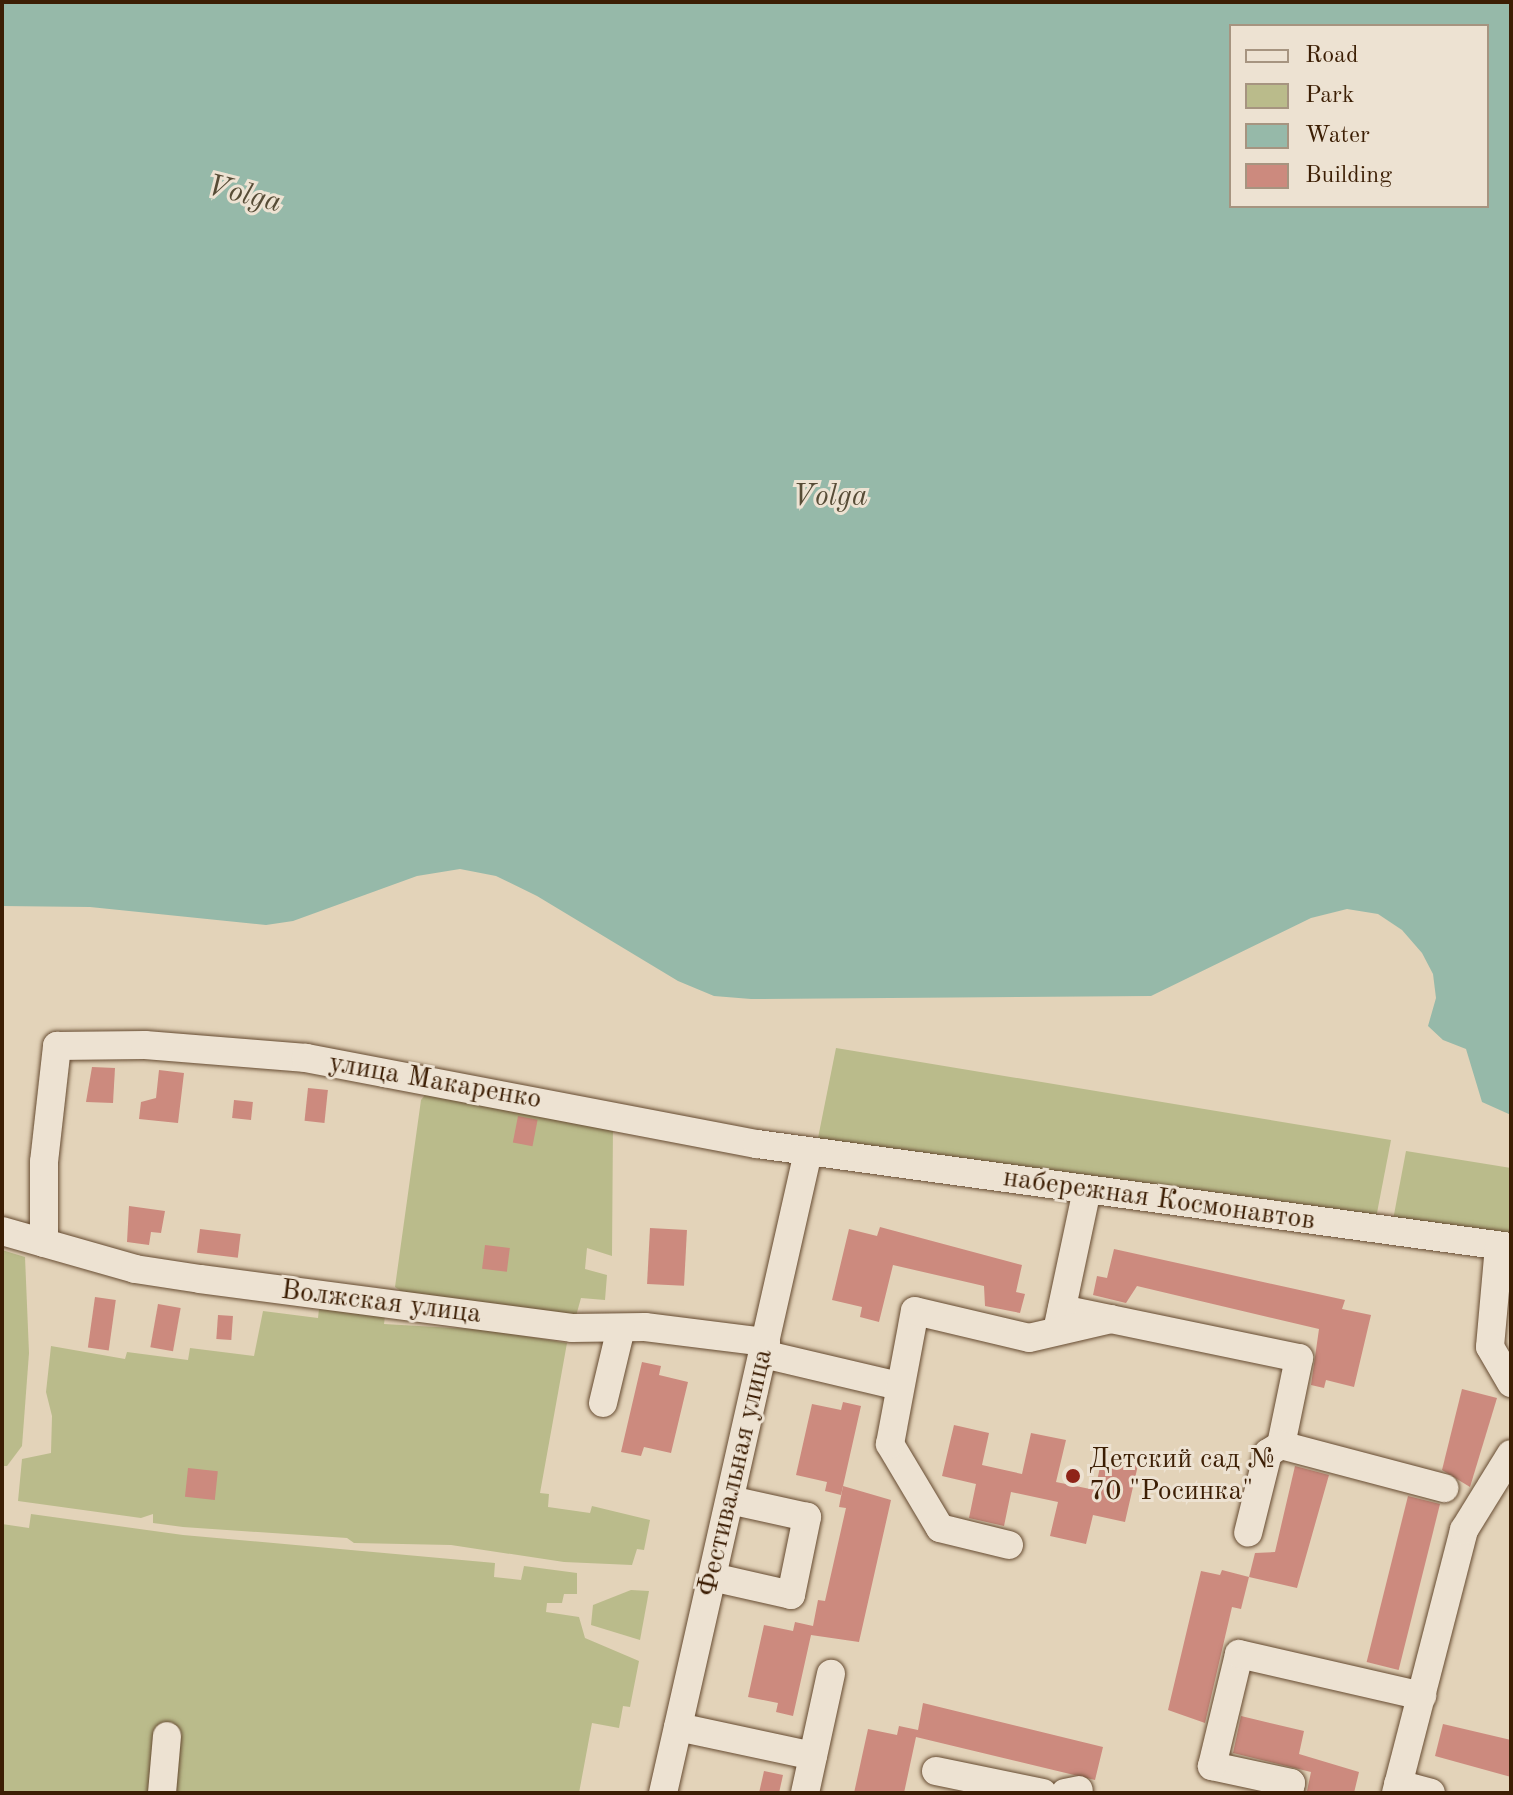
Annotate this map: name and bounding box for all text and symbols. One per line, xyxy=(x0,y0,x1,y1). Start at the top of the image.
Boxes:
legend xyxy=(1229,24,1489,208)
text: Road xyxy=(1305,44,1358,68)
text: Park xyxy=(1305,84,1354,108)
text: Water xyxy=(1305,124,1370,148)
text: Building xyxy=(1305,164,1392,188)
water label: Volga xyxy=(203,168,285,222)
water label: Volga xyxy=(792,479,868,515)
street label: улица Макаренко xyxy=(326,1047,544,1117)
street label: набережная Космонавтов xyxy=(1001,1161,1317,1239)
street label: Волжская улица xyxy=(279,1274,483,1332)
street label: Фестивальная улица xyxy=(691,1346,781,1600)
place label: Детский сад № 70 "Росинка" xyxy=(1089,1443,1278,1509)
marker: Детский сад № 70 "Росинка" xyxy=(1064,1467,1082,1485)

